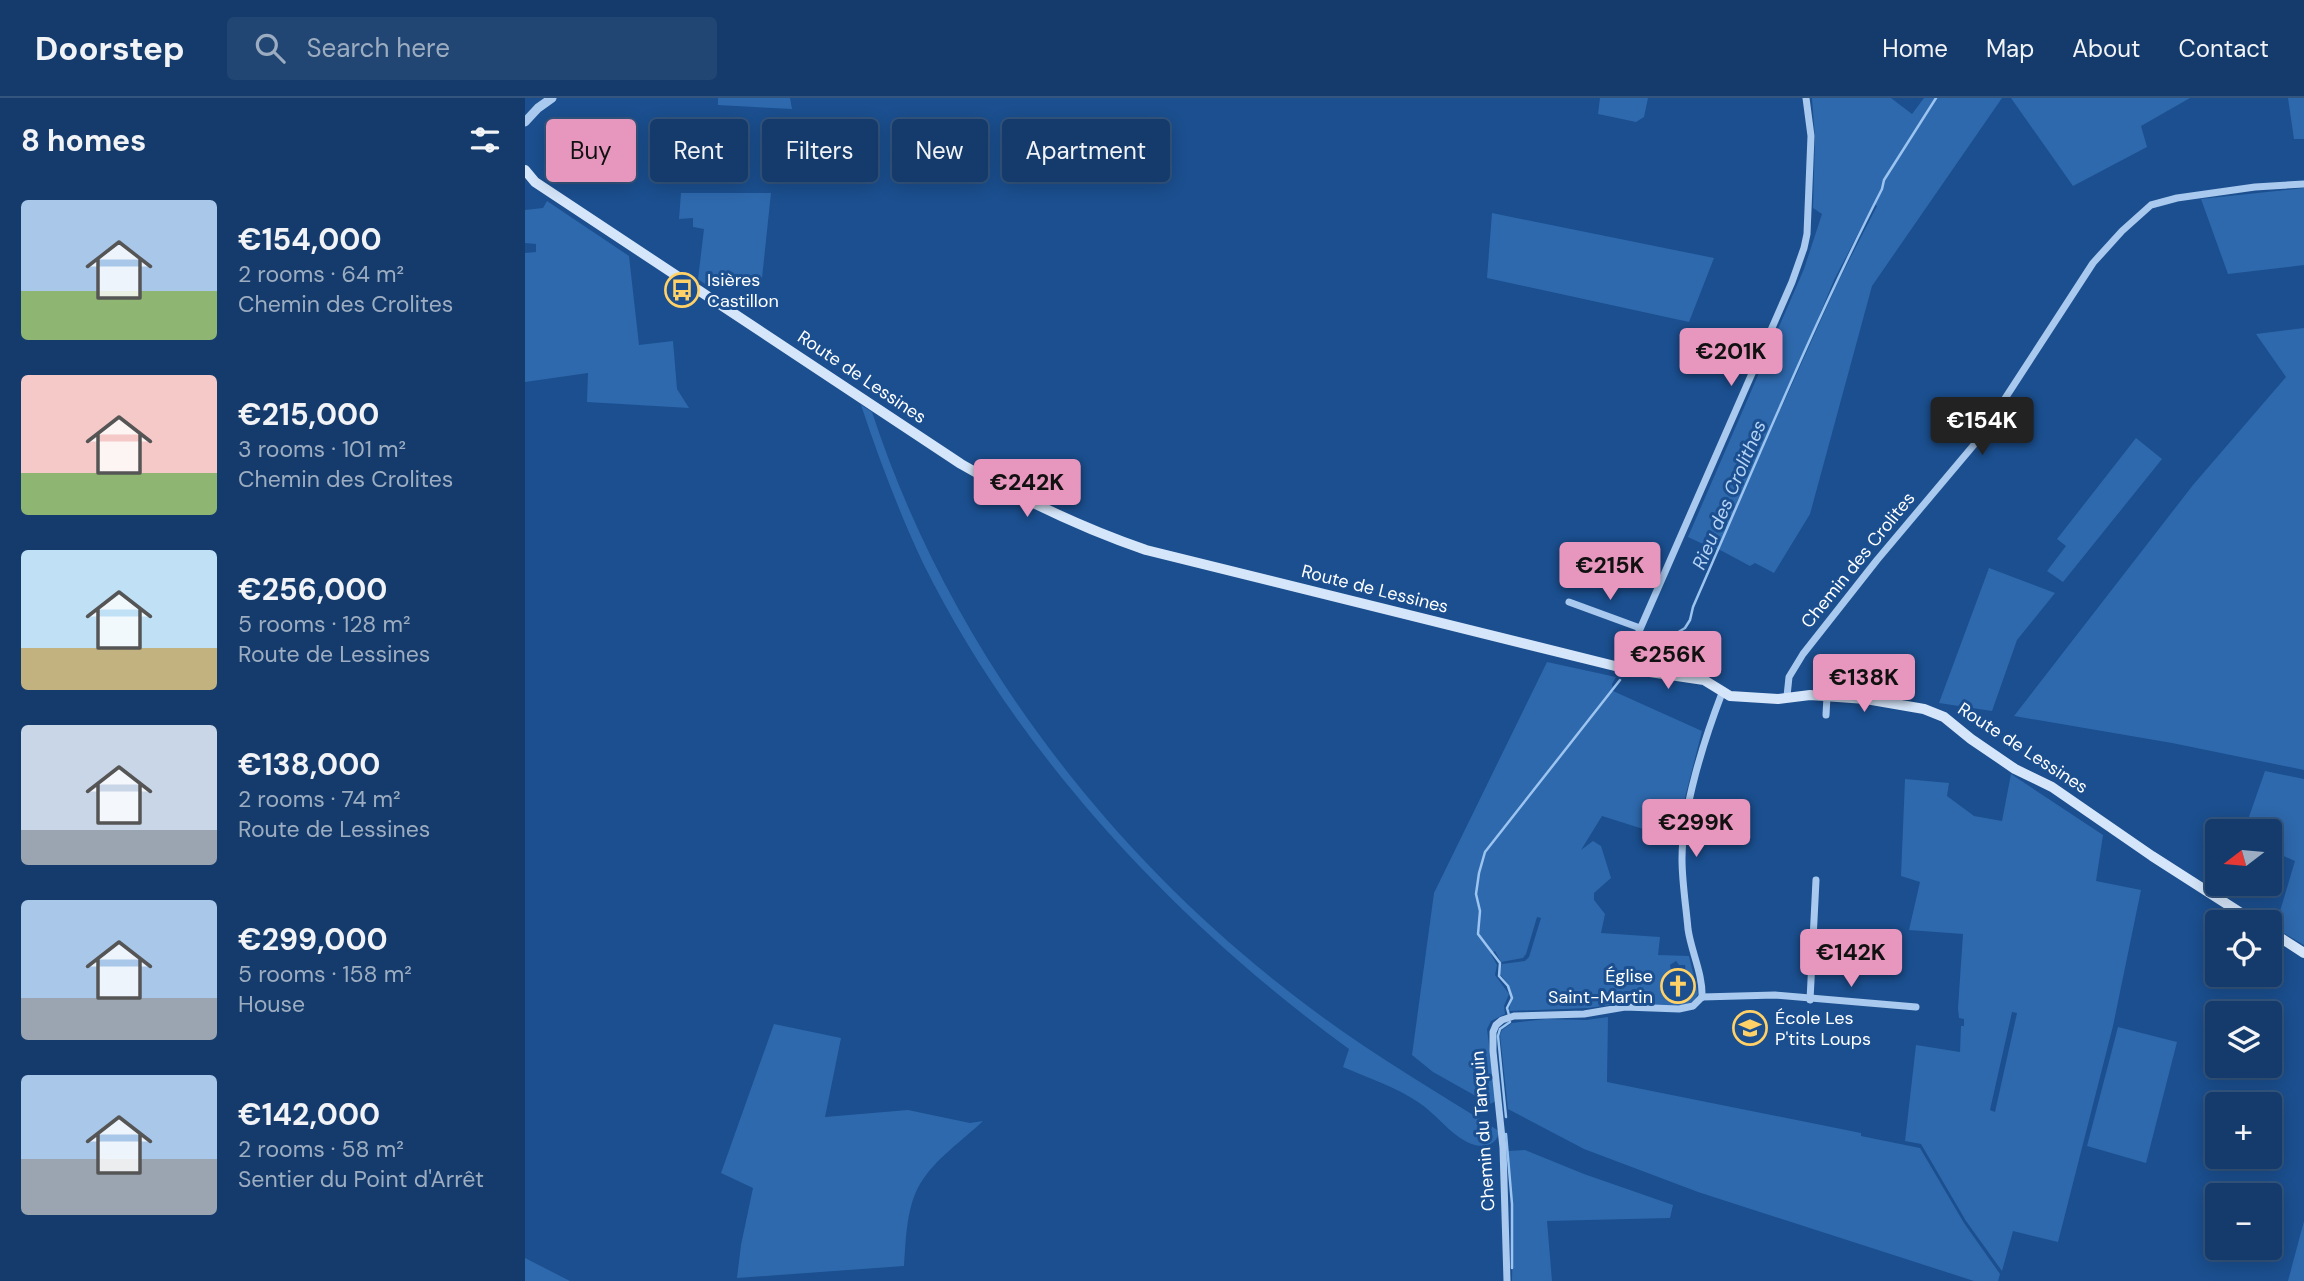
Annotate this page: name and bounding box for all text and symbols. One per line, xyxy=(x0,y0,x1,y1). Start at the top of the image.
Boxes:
search box xyxy=(227,17,717,80)
text: Doorstep xyxy=(35,27,185,70)
icon: search xyxy=(251,29,289,67)
text: Search here xyxy=(307,31,450,65)
text: Home xyxy=(1882,33,1948,64)
text: Map xyxy=(1986,33,2034,64)
text: About xyxy=(2072,33,2141,64)
text: Contact xyxy=(2179,33,2269,64)
chip: Buy xyxy=(546,119,636,182)
chip: Rent xyxy=(650,119,748,182)
chip: Filters xyxy=(762,119,878,182)
chip: New xyxy=(892,119,988,182)
chip: Apartment xyxy=(1002,119,1170,182)
text: 8 homes xyxy=(21,121,146,160)
icon: filters xyxy=(466,121,504,159)
text: €154,000 xyxy=(238,220,382,259)
icon: home xyxy=(77,228,161,312)
text: 2 rooms · 64 m² xyxy=(238,259,404,289)
place label: Isières Castillon xyxy=(707,268,779,313)
bus stop icon: Isières Castillon xyxy=(663,271,701,309)
text: Chemin des Crolites xyxy=(238,289,453,319)
street label: Route de Lessines xyxy=(793,325,931,429)
pin: €201K xyxy=(1682,328,1780,388)
text: €201K xyxy=(1696,336,1766,366)
text: €215,000 xyxy=(238,395,379,434)
pin: €154K xyxy=(1933,398,2031,457)
icon: home xyxy=(77,403,161,487)
text: €154K xyxy=(1947,405,2017,435)
water label: Rieu des Crolithes xyxy=(1686,417,1772,573)
text: 3 rooms · 101 m² xyxy=(238,434,406,464)
pin: €242K xyxy=(978,460,1076,519)
text: Chemin des Crolites xyxy=(238,464,453,494)
text: €242K xyxy=(990,467,1064,497)
street label: Chemin des Crolites xyxy=(1796,487,1920,633)
pin: €215K xyxy=(1561,542,1659,602)
text: €215K xyxy=(1575,550,1645,580)
street label: Route de Lessines xyxy=(1299,559,1451,619)
text: €256,000 xyxy=(238,570,387,609)
icon: home xyxy=(77,578,161,662)
text: 5 rooms · 128 m² xyxy=(238,609,411,639)
pin: €256K xyxy=(1619,632,1717,691)
text: Route de Lessines xyxy=(238,639,430,669)
text: €256K xyxy=(1630,639,1706,669)
pin: €138K xyxy=(1815,654,1913,714)
text: €138K xyxy=(1829,662,1899,692)
street label: Route de Lessines xyxy=(1953,697,2093,799)
text: €138,000 xyxy=(238,745,380,784)
icon: home xyxy=(77,753,161,837)
text: 2 rooms · 74 m² xyxy=(238,784,401,814)
pin: €299K xyxy=(1647,800,1745,859)
text: €299K xyxy=(1658,807,1734,837)
text: Route de Lessines xyxy=(238,814,430,844)
north arrow xyxy=(2205,819,2282,896)
map controls xyxy=(2205,819,2282,1260)
button: locate xyxy=(2205,910,2282,987)
text: €299,000 xyxy=(238,920,388,959)
icon: home xyxy=(77,928,161,1012)
pin: €142K xyxy=(1802,930,1900,989)
text: €142K xyxy=(1816,937,1886,967)
text: 5 rooms · 158 m² xyxy=(238,959,412,989)
place label: Église Saint-Martin xyxy=(1548,964,1653,1009)
church icon: Église Saint-Martin xyxy=(1659,967,1697,1005)
text: House xyxy=(238,989,305,1019)
button: layers xyxy=(2205,1001,2282,1078)
place label: École Les P'tits Loups xyxy=(1775,1006,1871,1051)
school or university icon: École Les P'tits Loups xyxy=(1731,1009,1769,1047)
street label: Chemin du Tanquin xyxy=(1465,1050,1501,1212)
button: + xyxy=(2205,1092,2282,1169)
text: €142,000 xyxy=(238,1095,380,1134)
icon: home xyxy=(77,1103,161,1187)
text: 2 rooms · 58 m² xyxy=(238,1134,404,1164)
text: Sentier du Point d'Arrêt xyxy=(238,1164,484,1194)
button: − xyxy=(2205,1183,2282,1260)

